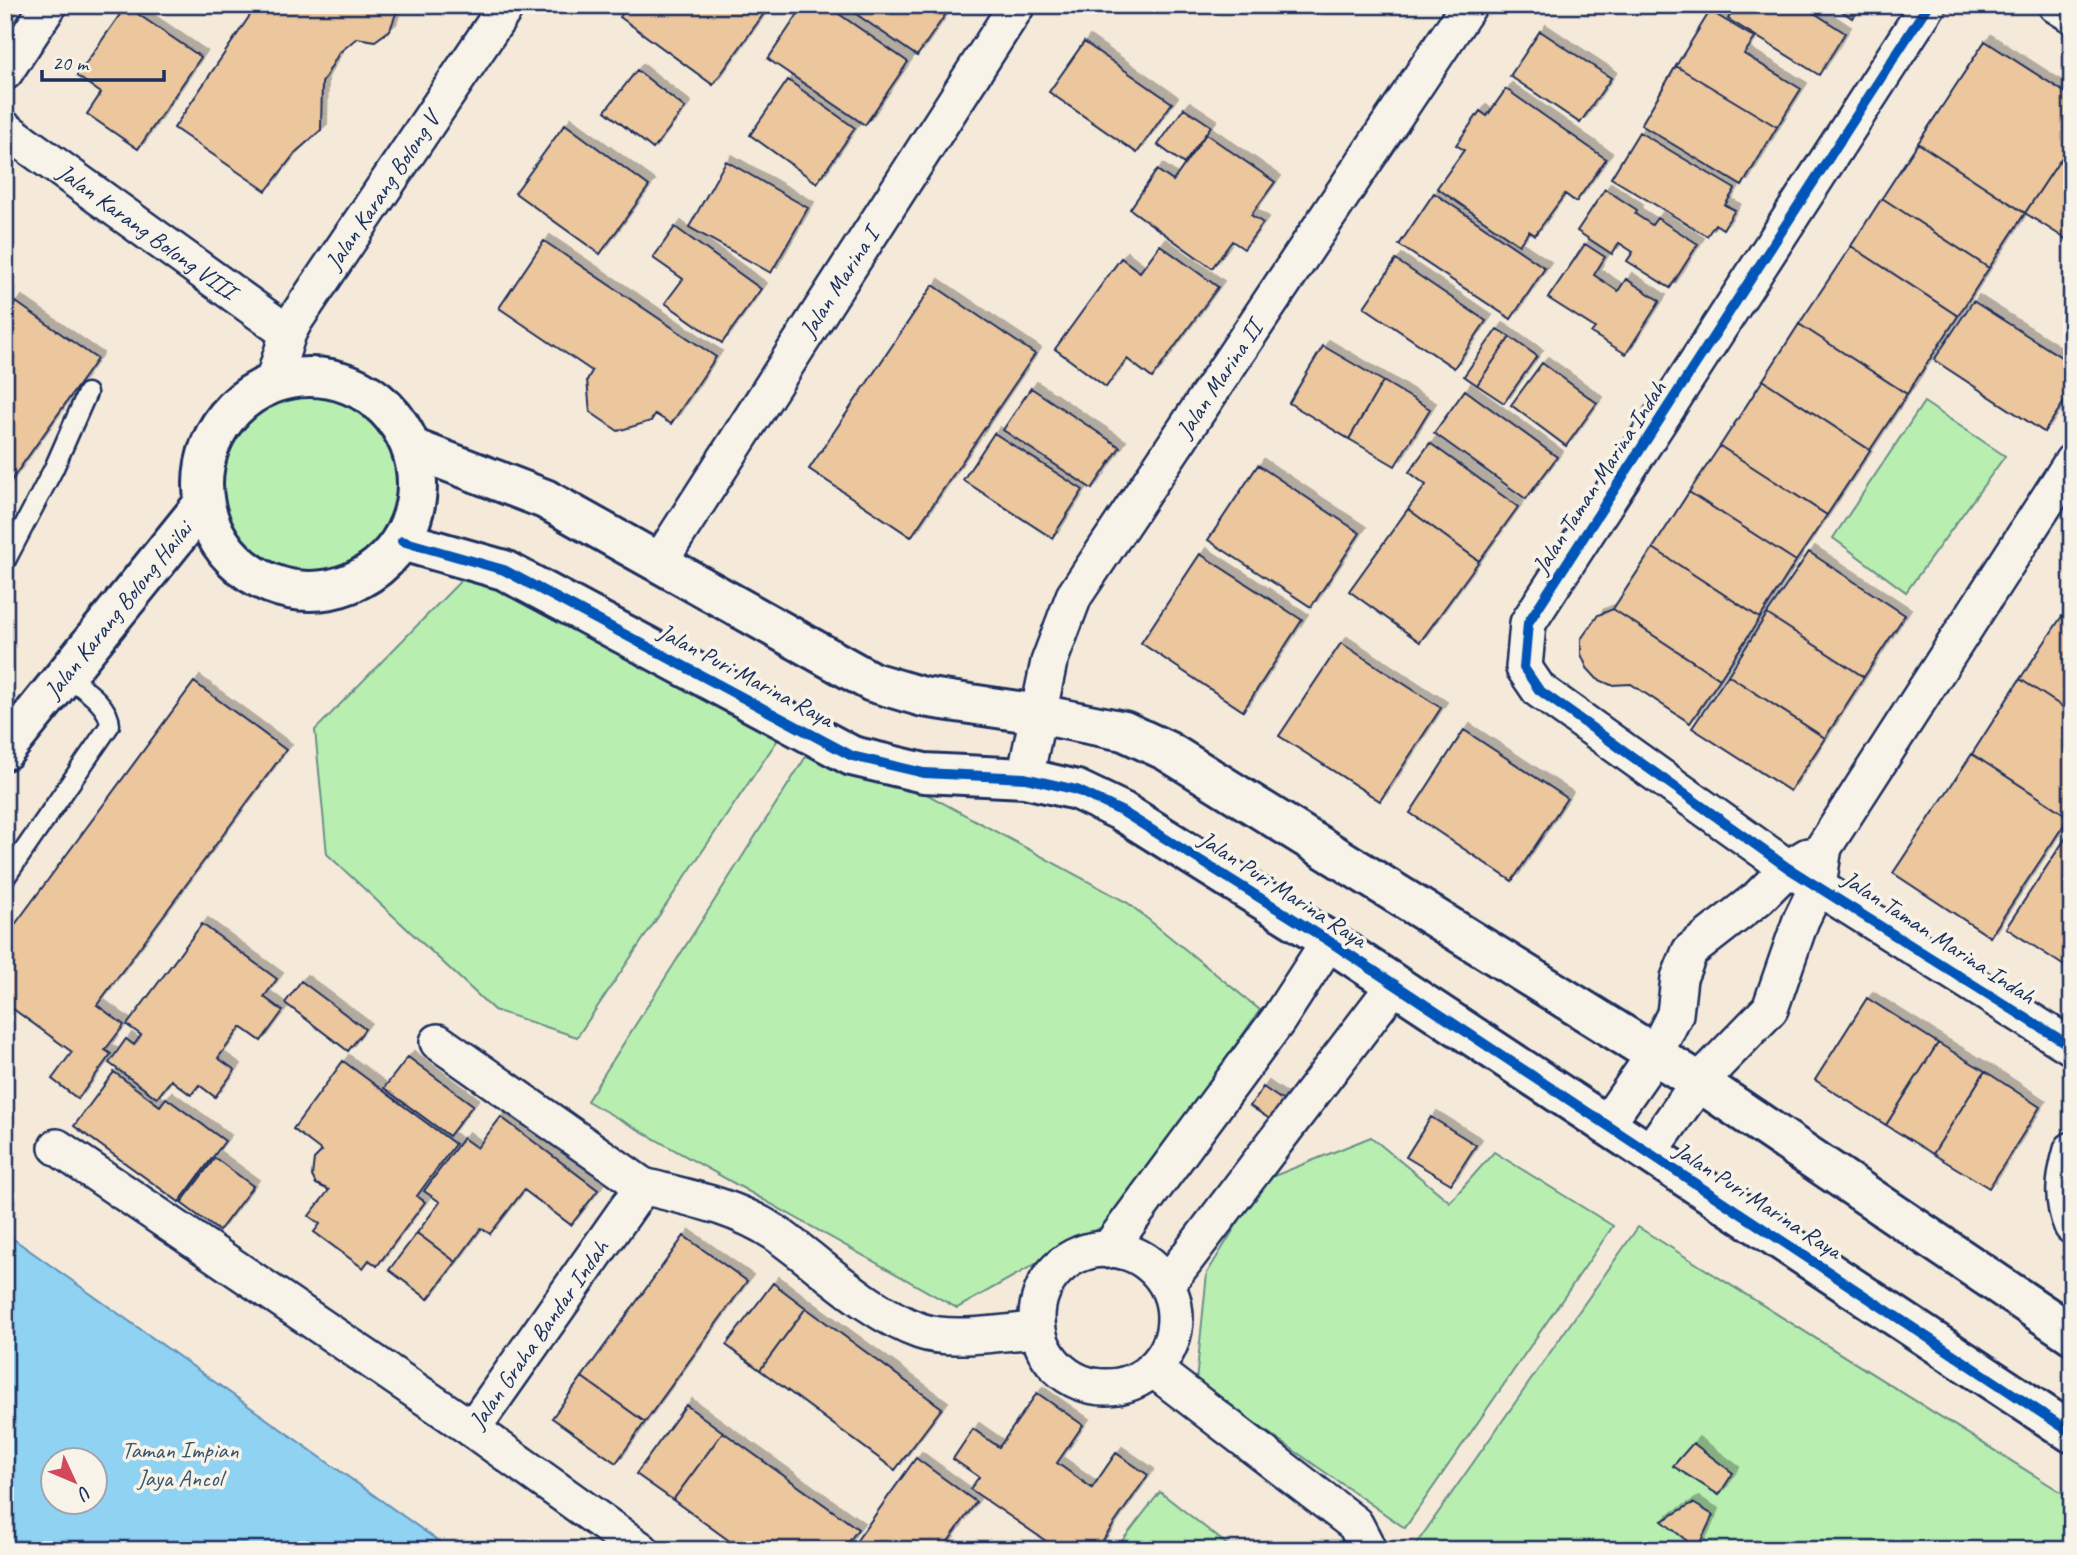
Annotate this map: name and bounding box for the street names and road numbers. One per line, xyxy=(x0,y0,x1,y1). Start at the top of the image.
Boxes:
street label: Jalan Karang Bolong V xyxy=(318,103,448,276)
street label: Jalan Karang Bolong VIII xyxy=(51,156,246,308)
street label: Jalan Marina I xyxy=(792,218,888,344)
street label: Jalan Marina II xyxy=(1169,310,1272,444)
street label: Jalan Taman Marina Indah xyxy=(1525,374,1673,580)
street label: Jalan Karang Bolong Hailai xyxy=(37,513,200,705)
street label: Jalan Puri Marina Raya xyxy=(653,616,840,735)
street label: Jalan Puri Marina Raya xyxy=(1193,823,1374,956)
street label: Jalan Taman Marina Indah xyxy=(1836,863,2042,1011)
street label: Jalan Puri Marina Raya xyxy=(1668,1134,1849,1267)
street label: Jalan Graha Bandar Indah xyxy=(462,1232,616,1435)

